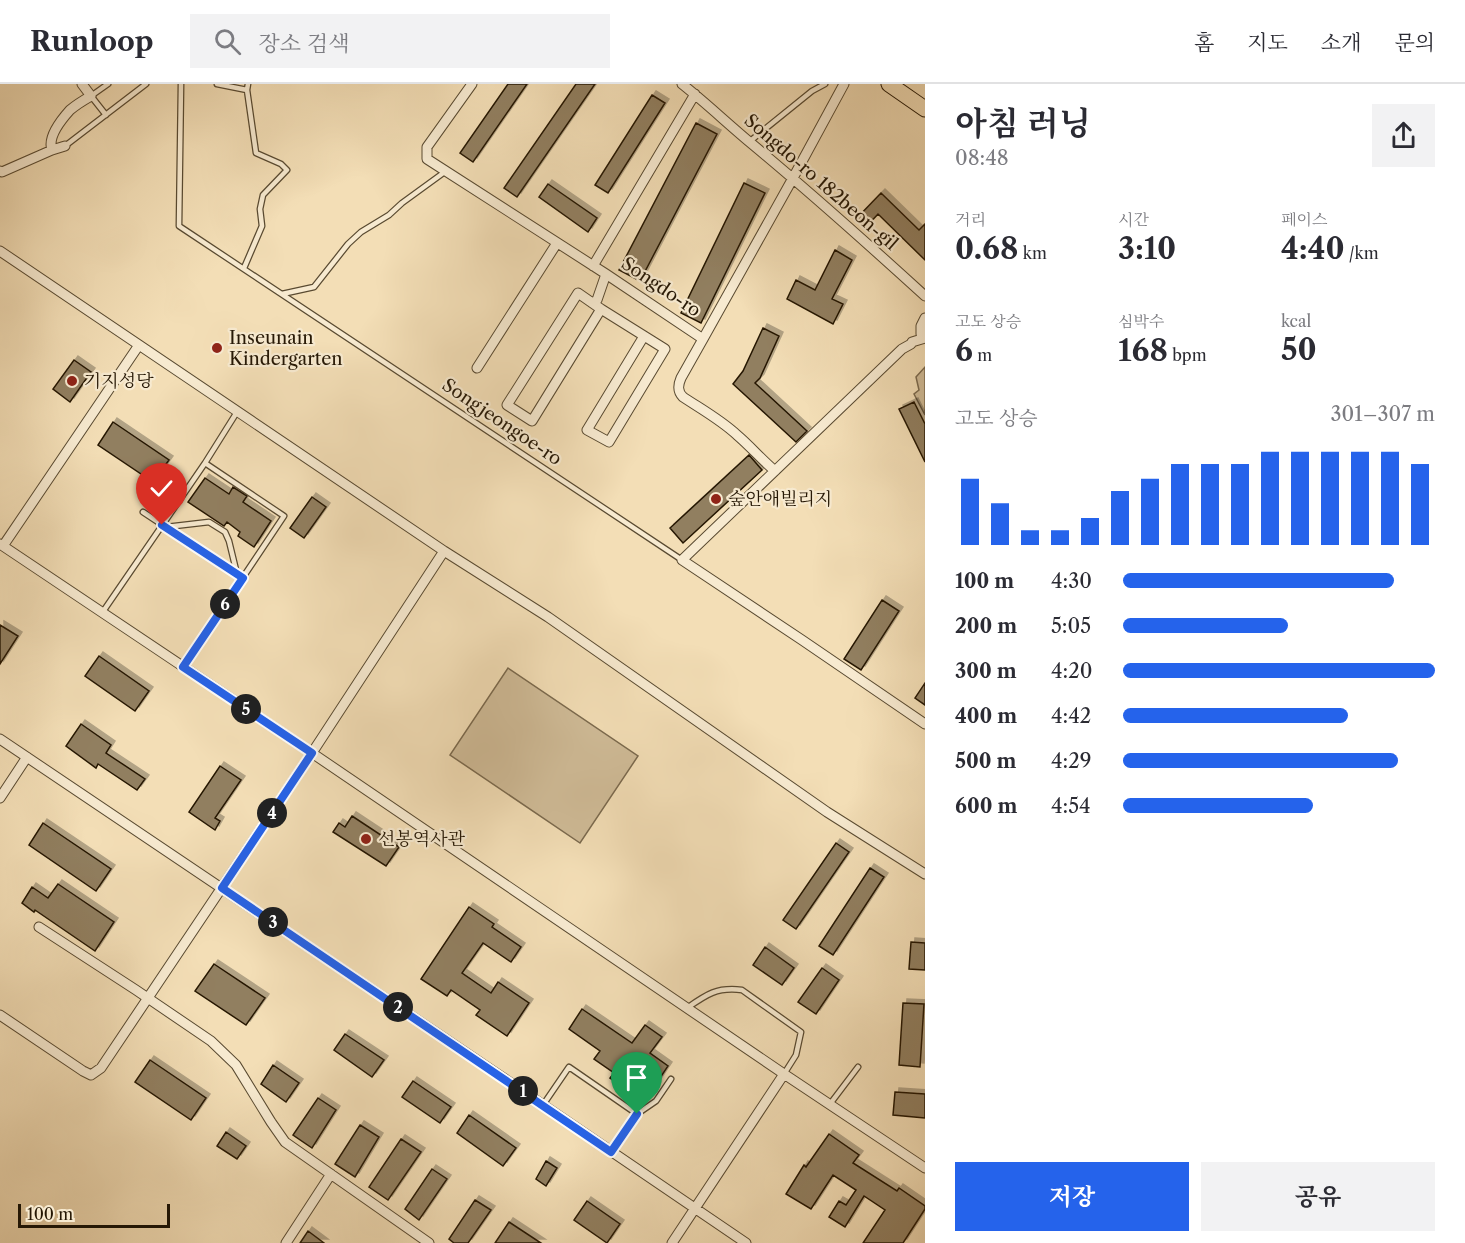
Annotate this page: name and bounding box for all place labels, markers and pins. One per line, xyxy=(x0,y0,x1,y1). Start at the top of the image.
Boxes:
place label: Inseunain Kindergarten xyxy=(229,327,343,370)
marker: Inseunain Kindergarten xyxy=(210,341,224,355)
place label: 기지성당 xyxy=(84,370,154,392)
marker: 기지성당 xyxy=(65,374,79,388)
pin xyxy=(136,463,187,525)
place label: 숲안애빌리지 xyxy=(728,488,832,510)
marker: 숲안애빌리지 xyxy=(709,492,723,506)
pin: 6 xyxy=(210,589,240,619)
pin: 5 xyxy=(231,694,261,724)
pin: 4 xyxy=(257,798,287,828)
place label: 선봉역사관 xyxy=(378,828,466,850)
marker: 선봉역사관 xyxy=(359,832,373,846)
pin: 3 xyxy=(258,907,288,937)
pin: 2 xyxy=(383,992,413,1022)
pin xyxy=(611,1052,662,1114)
pin: 1 xyxy=(508,1076,538,1106)

